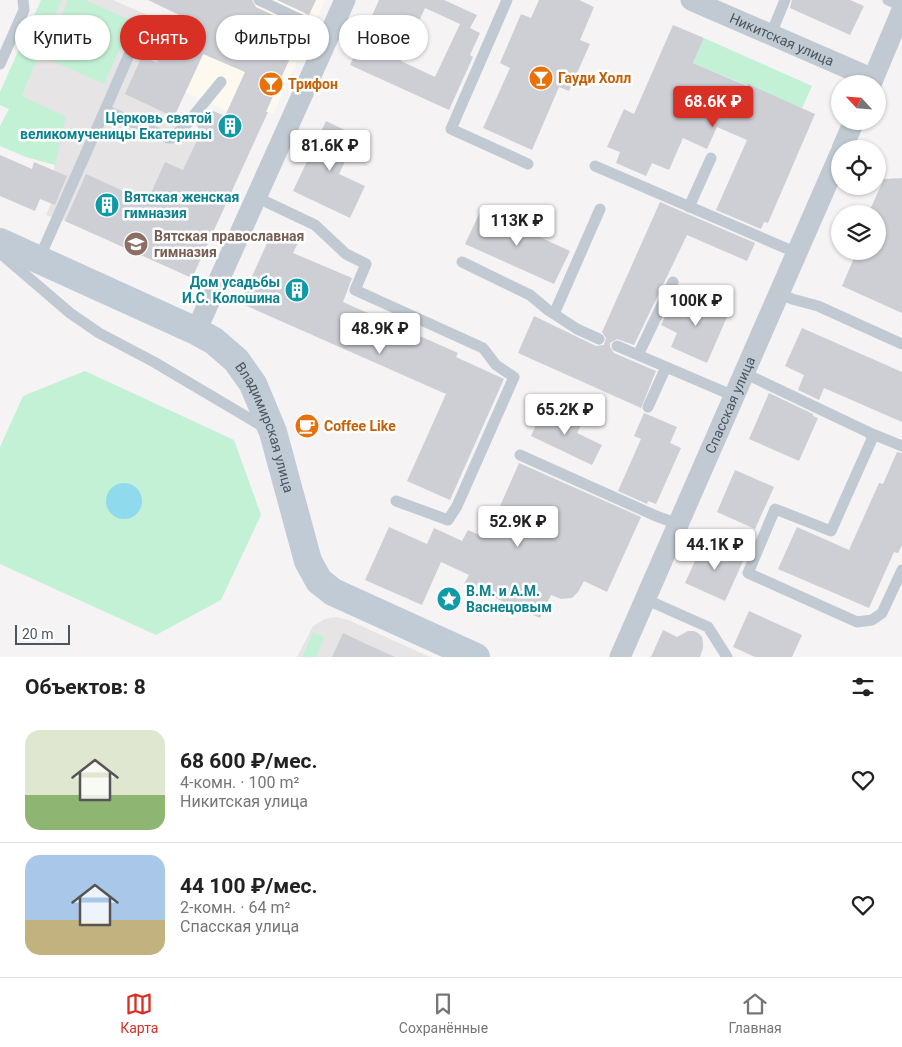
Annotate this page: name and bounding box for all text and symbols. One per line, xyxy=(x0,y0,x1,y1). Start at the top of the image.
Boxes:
street label: Никитская улица xyxy=(727,10,836,69)
chip: Купить xyxy=(15,15,110,60)
chip: Снять xyxy=(120,15,206,60)
chip: Фильтры xyxy=(216,15,329,60)
chip: Новое xyxy=(339,15,428,60)
bar icon: Гауди Холл xyxy=(528,65,554,91)
place label: Гауди Холл xyxy=(558,70,631,86)
bar icon: Трифон xyxy=(258,71,284,97)
north arrow xyxy=(831,75,886,130)
map controls xyxy=(831,75,886,260)
place label: Трифон xyxy=(288,76,338,92)
pin: 68.6K ₽ xyxy=(667,86,759,128)
text: 68.6K ₽ xyxy=(684,92,742,111)
place label: Церковь святой великомученицы Екатерины xyxy=(20,110,212,142)
building icon: Церковь святой великомученицы Екатерины xyxy=(217,113,243,139)
pin: 81.6K ₽ xyxy=(284,130,376,172)
text: 81.6K ₽ xyxy=(301,136,359,155)
button: locate xyxy=(831,140,886,195)
place label: Вятская женская гимназия xyxy=(124,189,239,221)
building icon: Вятская женская гимназия xyxy=(94,192,120,218)
pin: 113K ₽ xyxy=(476,204,558,247)
button: layers xyxy=(831,205,886,260)
text: 113K ₽ xyxy=(491,211,543,230)
place label: Вятская православная гимназия xyxy=(154,228,304,260)
school or university icon: Вятская православная гимназия xyxy=(123,231,149,257)
place label: Дом усадьбы И.С. Колошина xyxy=(182,274,281,306)
building icon: Дом усадьбы И.С. Колошина xyxy=(284,277,310,303)
pin: 100K ₽ xyxy=(655,284,737,327)
text: 100K ₽ xyxy=(670,291,722,310)
pin: 48.9K ₽ xyxy=(334,312,426,355)
text: 48.9K ₽ xyxy=(351,319,409,338)
street label: Спасская улица xyxy=(702,354,758,456)
street label: Владимирская улица xyxy=(232,359,297,494)
pin: 65.2K ₽ xyxy=(519,394,611,436)
text: 65.2K ₽ xyxy=(536,400,594,419)
cafe icon: Coffee Like xyxy=(294,413,320,439)
place label: Coffee Like xyxy=(324,418,396,434)
pin: 52.9K ₽ xyxy=(472,506,564,548)
text: 52.9K ₽ xyxy=(489,512,547,531)
pin: 44.1K ₽ xyxy=(669,528,761,571)
text: 44.1K ₽ xyxy=(686,535,744,554)
place label: В.М. и А.М. Васнецовым xyxy=(466,583,552,615)
place icon: В.М. и А.М. Васнецовым xyxy=(436,586,462,612)
scale bar xyxy=(15,622,70,645)
text: 20 m xyxy=(22,626,54,642)
icon: filters xyxy=(849,673,877,701)
text: Объектов: 8 xyxy=(25,675,146,699)
text: 68 600 ₽/мес. xyxy=(180,749,318,773)
icon: home xyxy=(65,750,125,810)
icon: heart xyxy=(849,766,877,794)
text: 4-комн. · 100 m² xyxy=(180,773,299,792)
text: Никитская улица xyxy=(180,792,308,811)
text: 44 100 ₽/мес. xyxy=(180,874,318,898)
icon: home xyxy=(65,875,125,935)
icon: heart xyxy=(849,891,877,919)
text: 2-комн. · 64 m² xyxy=(180,898,290,917)
text: Спасская улица xyxy=(180,917,299,936)
tab: Карта xyxy=(120,990,158,1036)
tab: Сохранённые xyxy=(399,990,488,1036)
tab: Главная xyxy=(729,990,782,1036)

